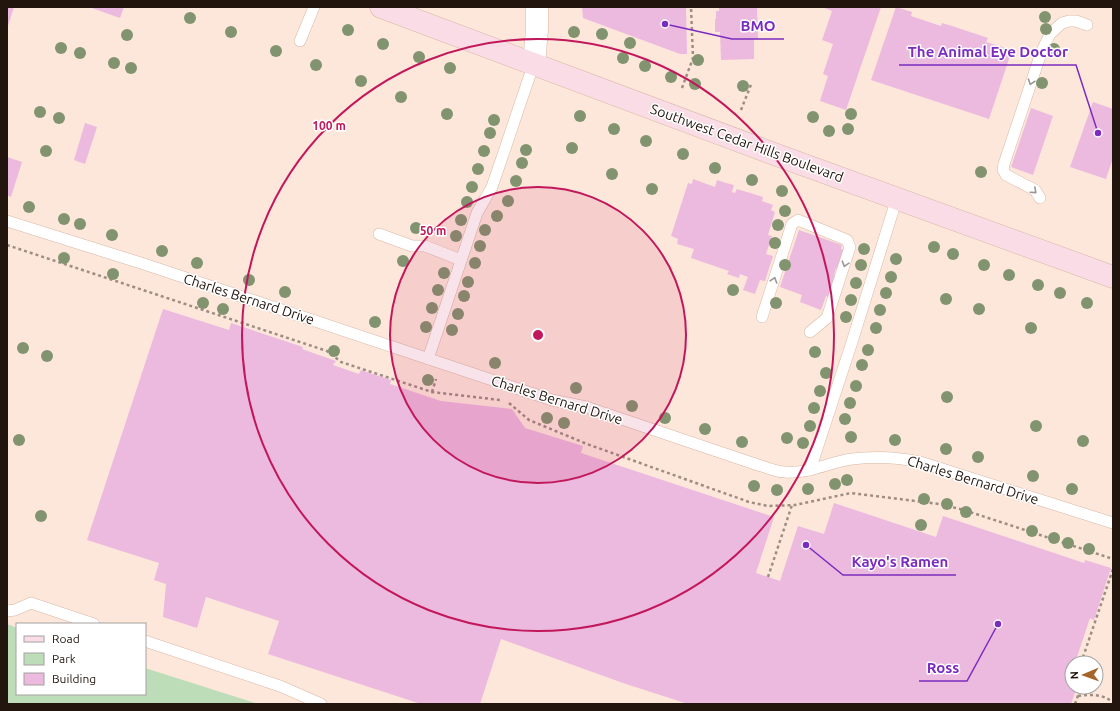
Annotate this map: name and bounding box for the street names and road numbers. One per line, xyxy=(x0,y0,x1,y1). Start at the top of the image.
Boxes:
street label: Southwest Cedar Hills Boulevard xyxy=(648,101,846,185)
street label: Charles Bernard Drive xyxy=(182,270,316,328)
street label: Charles Bernard Drive xyxy=(489,372,625,428)
street label: Charles Bernard Drive xyxy=(905,452,1041,508)

